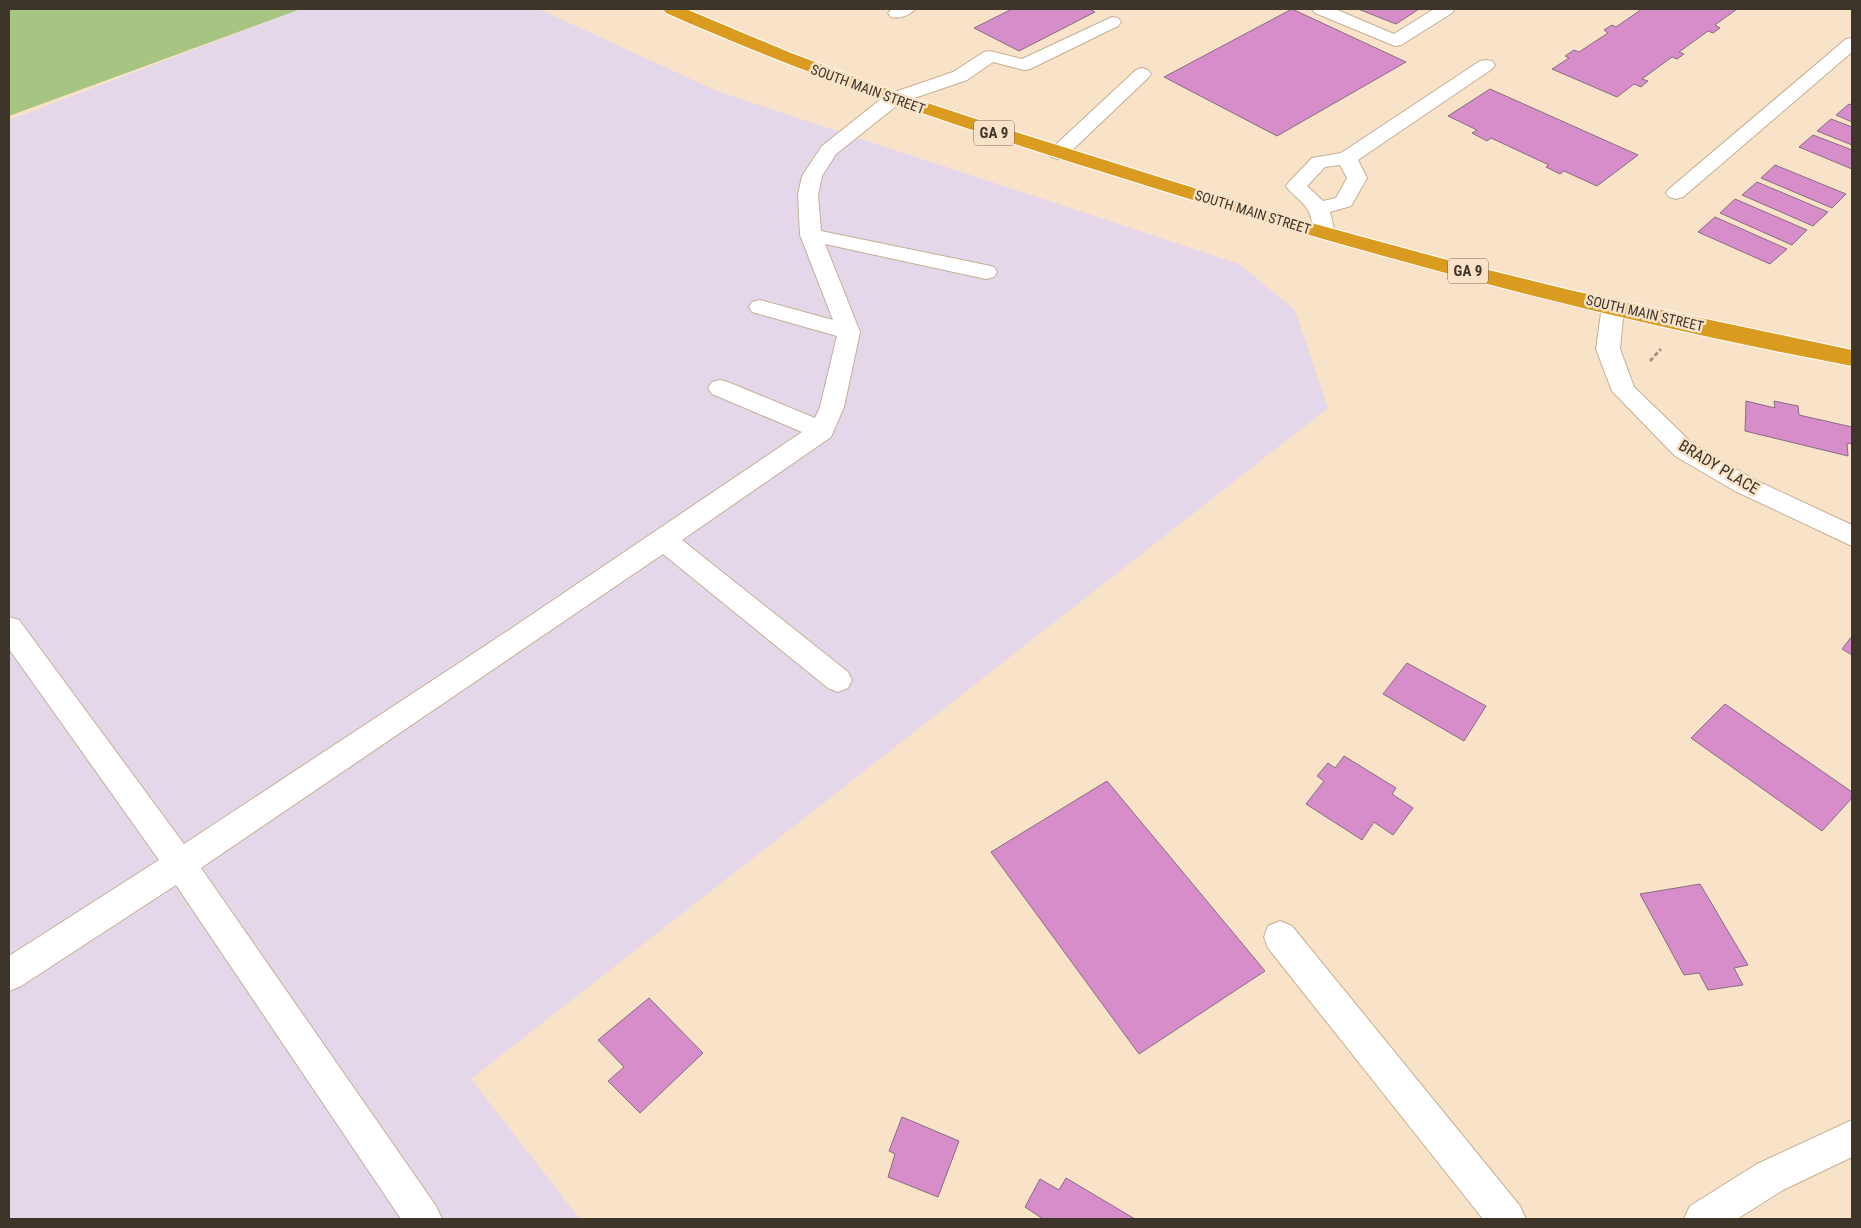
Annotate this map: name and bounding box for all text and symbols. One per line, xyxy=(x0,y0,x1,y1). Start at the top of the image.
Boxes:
street label: SOUTH MAIN STREET xyxy=(809,61,927,117)
road number: GA 9 xyxy=(974,120,1014,146)
street label: SOUTH MAIN STREET xyxy=(1193,187,1313,237)
road number: GA 9 xyxy=(1448,258,1488,284)
street label: SOUTH MAIN STREET xyxy=(1585,292,1705,334)
street label: BRADY PLACE xyxy=(1675,436,1763,498)

